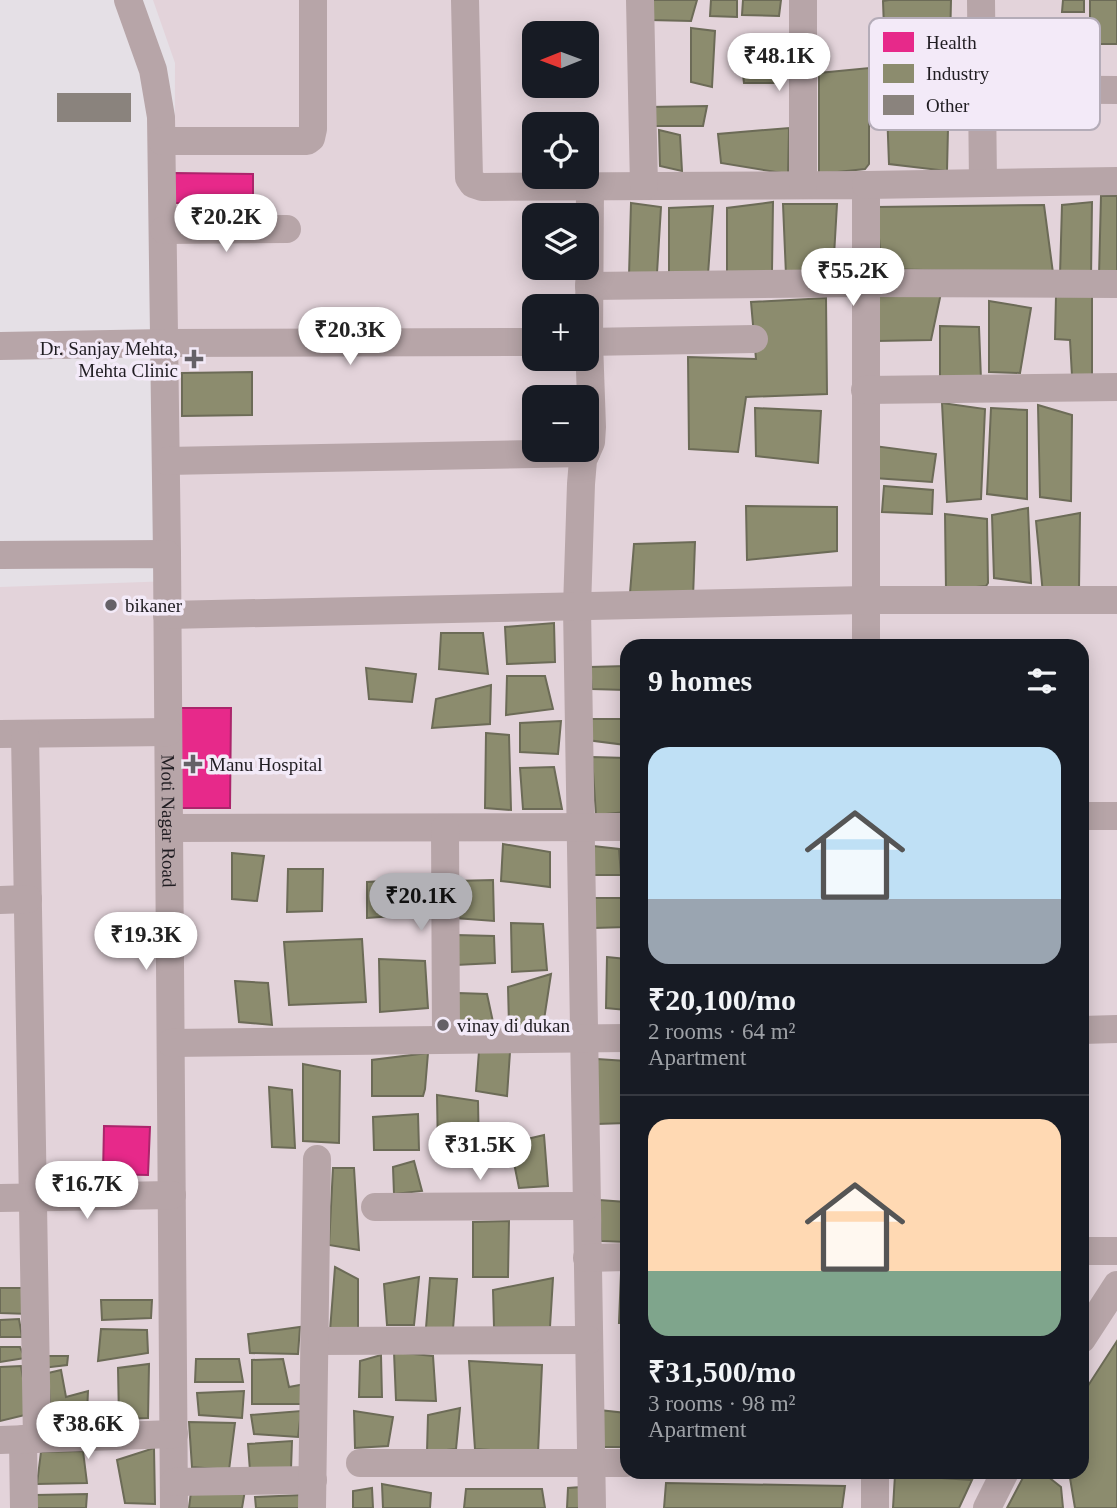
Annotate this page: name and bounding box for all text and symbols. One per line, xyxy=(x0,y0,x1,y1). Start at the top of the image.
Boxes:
legend xyxy=(869,18,1100,130)
north arrow xyxy=(522,21,598,98)
map controls xyxy=(522,21,599,462)
text: Health xyxy=(926,32,977,53)
pin: ₹48.1K xyxy=(722,34,836,93)
text: ₹48.1K xyxy=(743,43,815,68)
text: Industry xyxy=(926,63,990,84)
text: Other xyxy=(926,95,970,116)
button: locate xyxy=(522,112,599,189)
pin: ₹20.2K xyxy=(169,194,283,254)
button: layers xyxy=(522,203,599,280)
text: ₹20.2K xyxy=(190,204,262,229)
pin: ₹55.2K xyxy=(796,248,910,308)
text: ₹55.2K xyxy=(817,258,889,283)
button: + xyxy=(522,294,599,371)
pin: ₹20.3K xyxy=(293,308,407,367)
text: ₹20.3K xyxy=(314,317,386,342)
place label: Dr. Sanjay Mehta, Mehta Clinic xyxy=(40,338,178,381)
marker: Dr. Sanjay Mehta, Mehta Clinic xyxy=(184,349,204,369)
button: − xyxy=(522,385,599,462)
place label: bikaner xyxy=(125,595,183,616)
marker: bikaner xyxy=(103,597,119,613)
icon: filters xyxy=(1023,662,1061,700)
text: 9 homes xyxy=(648,664,752,697)
street label: Moti Nagar Road xyxy=(157,754,179,888)
marker: Manu Hospital xyxy=(183,754,203,774)
place label: Manu Hospital xyxy=(209,754,322,775)
icon: home xyxy=(792,792,918,918)
pin: ₹20.1K xyxy=(364,874,478,933)
text: ₹20.1K xyxy=(385,883,457,908)
pin: ₹19.3K xyxy=(89,912,203,972)
text: ₹19.3K xyxy=(110,922,182,947)
text: ₹20,100/mo xyxy=(648,983,796,1016)
place label: vinay di dukan xyxy=(457,1015,570,1036)
marker: vinay di dukan xyxy=(435,1017,451,1033)
text: 2 rooms · 64 m² xyxy=(648,1019,795,1044)
text: Apartment xyxy=(648,1045,746,1070)
pin: ₹31.5K xyxy=(423,1122,537,1182)
text: ₹31.5K xyxy=(444,1132,516,1157)
pin: ₹16.7K xyxy=(30,1162,144,1221)
icon: home xyxy=(792,1164,918,1290)
text: ₹16.7K xyxy=(51,1171,123,1196)
text: ₹31,500/mo xyxy=(648,1355,796,1388)
text: 3 rooms · 98 m² xyxy=(648,1391,795,1416)
pin: ₹38.6K xyxy=(31,1402,145,1461)
text: ₹38.6K xyxy=(52,1411,124,1436)
text: Apartment xyxy=(648,1417,746,1442)

